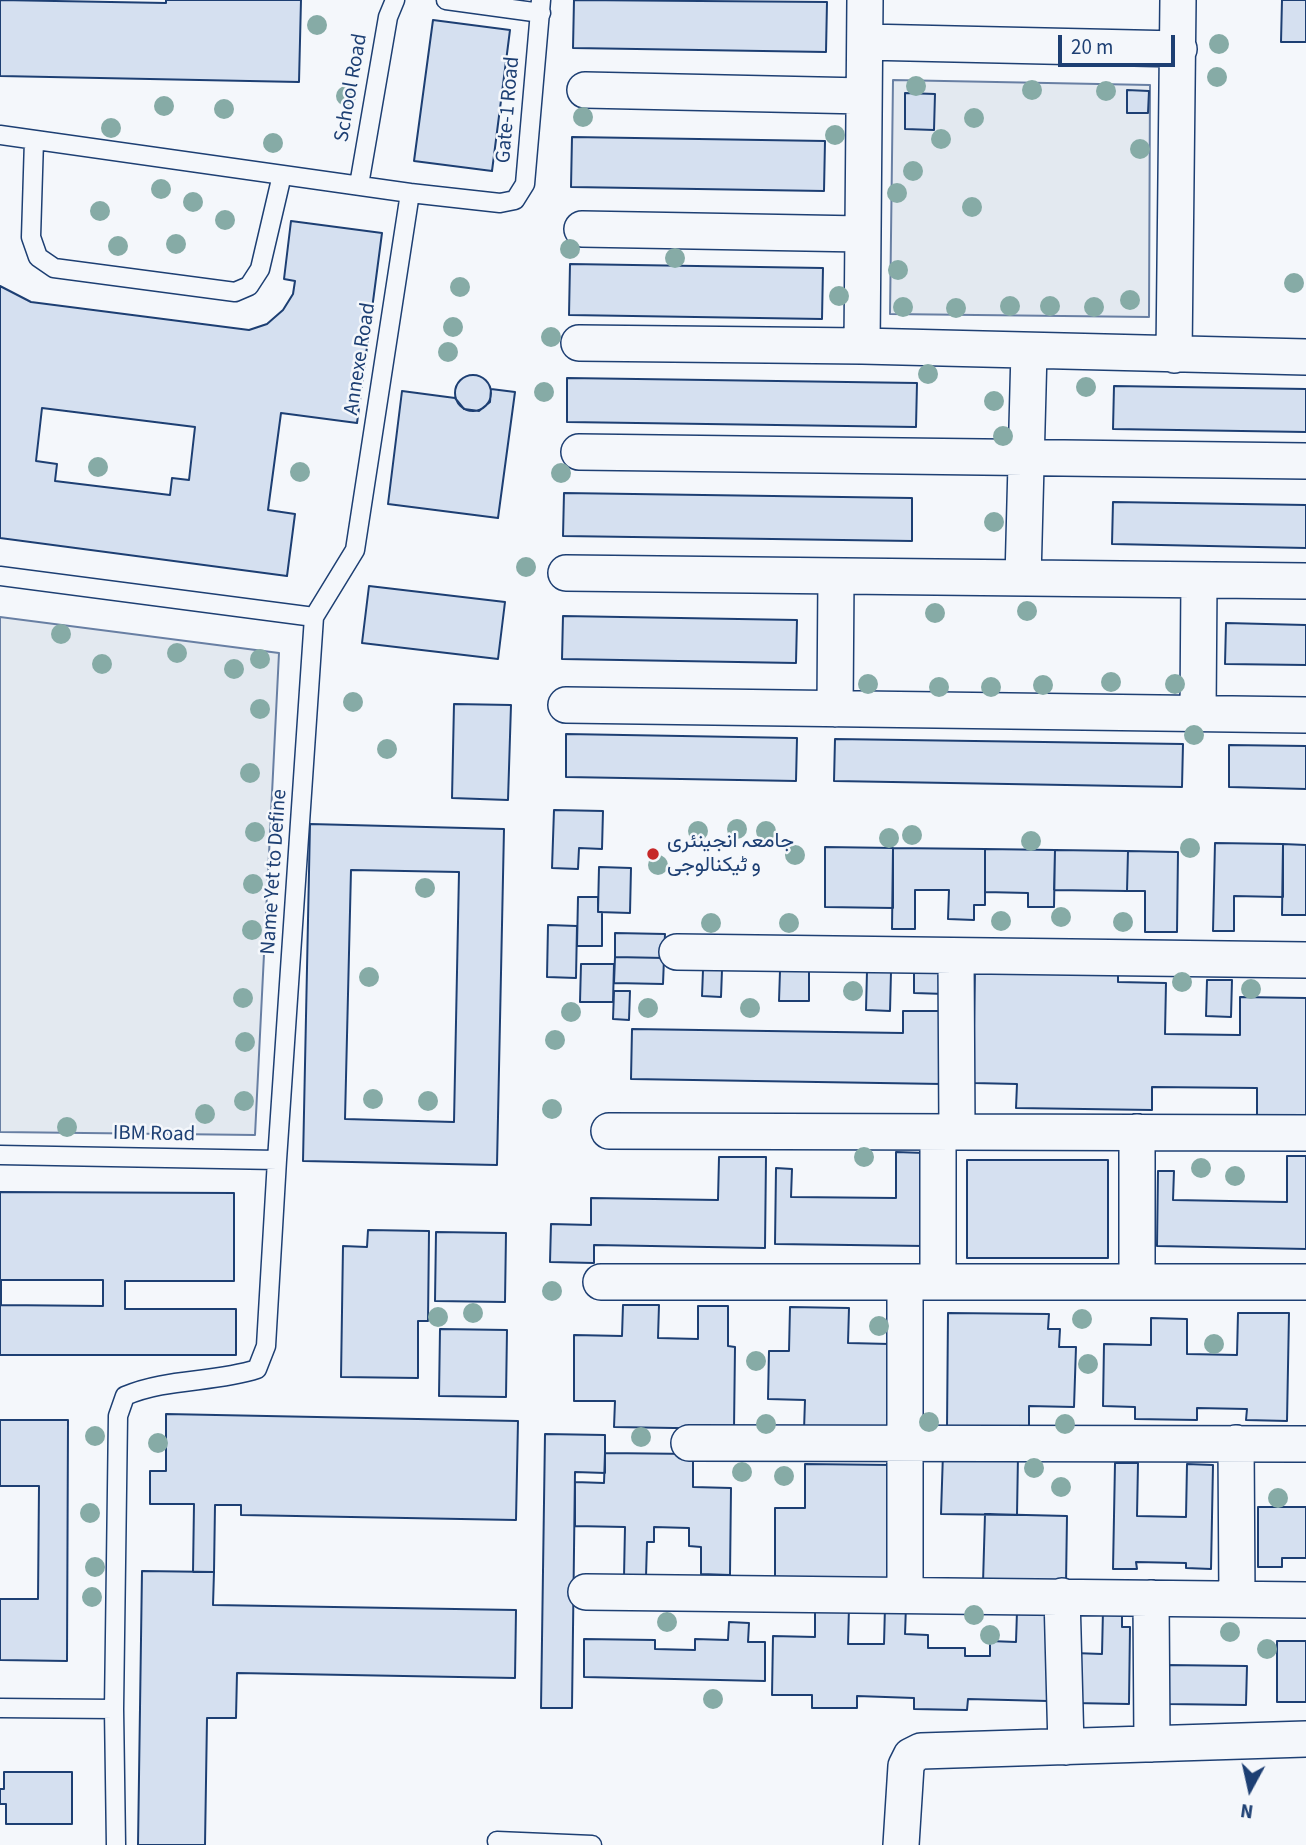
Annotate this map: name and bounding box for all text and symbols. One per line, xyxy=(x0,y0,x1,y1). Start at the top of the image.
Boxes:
scale bar xyxy=(1061,21,1178,65)
street label: School Road xyxy=(330,32,374,144)
text: 20 m xyxy=(1071,32,1113,62)
street label: Gate-1 Road xyxy=(492,56,526,164)
street label: Annexe Road xyxy=(340,301,382,417)
street label: Name Yet to Define xyxy=(257,788,293,956)
place label: جامعہ انجینئری و ٹیکنالوجی xyxy=(667,829,794,879)
marker: جامعہ انجینئری و ٹیکنالوجی xyxy=(645,846,661,862)
street label: IBM Road xyxy=(113,1122,195,1148)
north arrow xyxy=(1215,1754,1285,1824)
text: N xyxy=(1239,1796,1255,1825)

